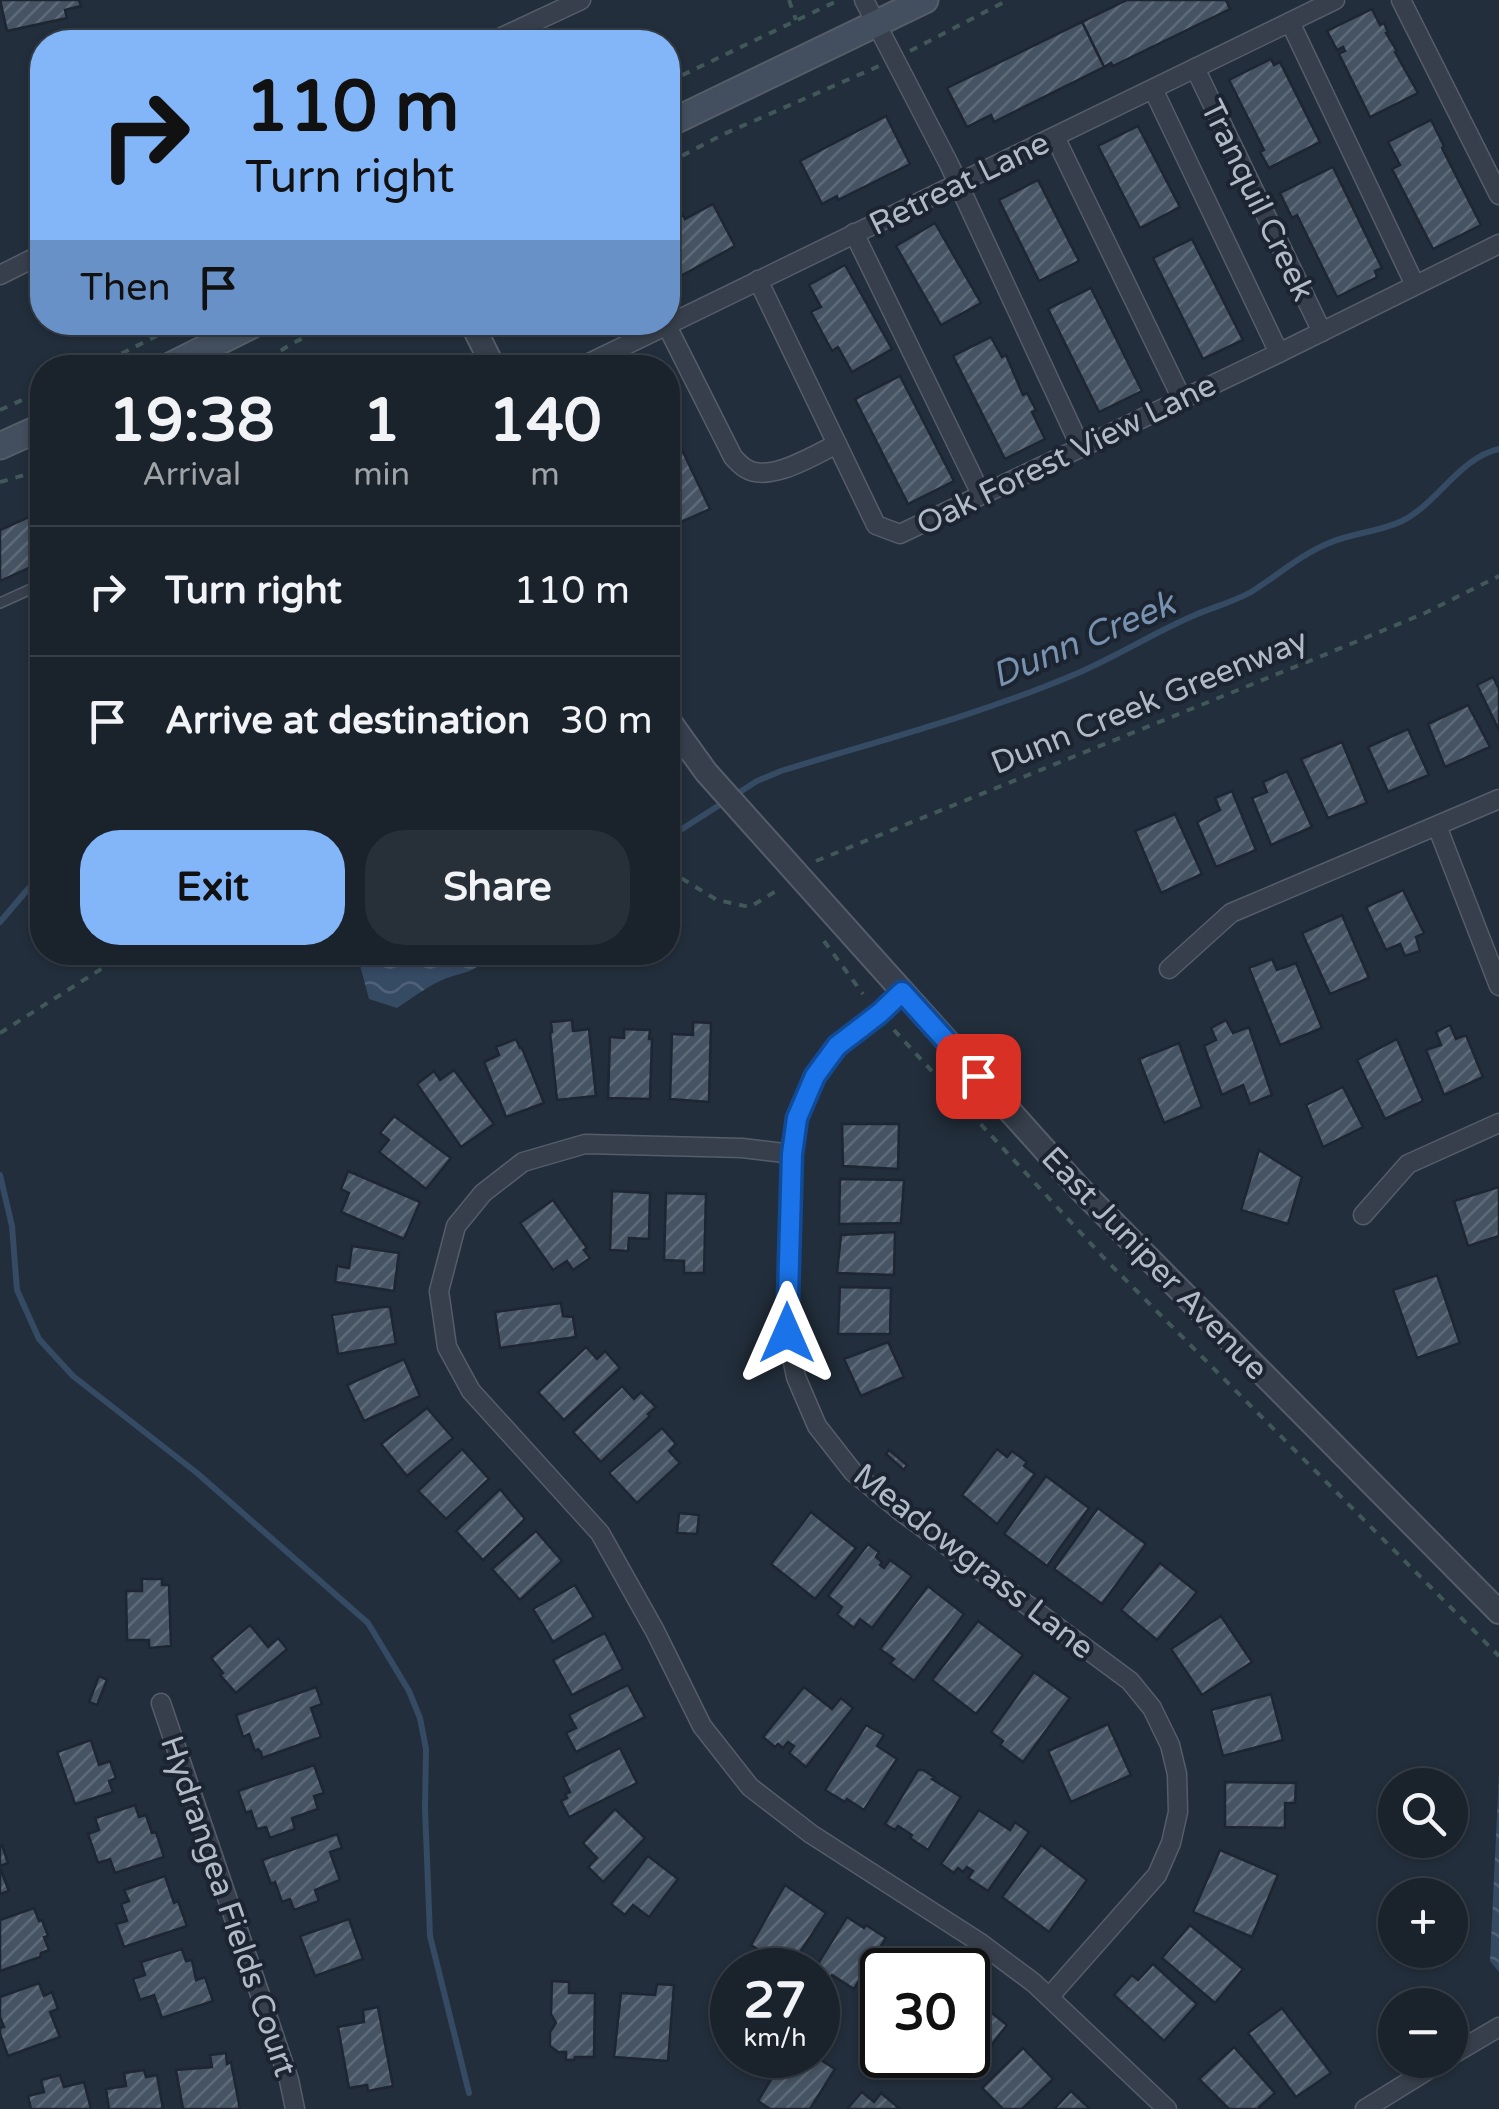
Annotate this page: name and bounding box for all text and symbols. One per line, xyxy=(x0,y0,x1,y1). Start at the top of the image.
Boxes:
text: 110 m xyxy=(245,66,459,150)
icon: right xyxy=(80,70,210,200)
street label: Tranquil Creek xyxy=(1192,94,1322,307)
street label: Retreat Lane xyxy=(863,124,1055,244)
text: Turn right xyxy=(245,151,454,205)
icon: arrive xyxy=(191,260,246,315)
text: Then xyxy=(80,265,171,311)
street label: Oak Forest View Lane xyxy=(911,366,1222,544)
text: 19:38 xyxy=(108,385,275,457)
text: 1 xyxy=(363,385,400,457)
text: 140 xyxy=(488,385,602,457)
text: Arrival xyxy=(142,456,241,494)
text: min xyxy=(353,456,410,494)
text: m xyxy=(530,456,560,494)
icon: right xyxy=(80,564,135,619)
text: Turn right xyxy=(165,568,342,614)
text: 110 m xyxy=(514,568,630,614)
water label: Dunn Creek xyxy=(986,581,1184,697)
street label: Dunn Creek Greenway xyxy=(986,621,1313,783)
icon: arrive xyxy=(80,694,135,749)
text: Arrive at destination xyxy=(165,698,530,744)
text: 30 m xyxy=(560,698,653,744)
button: Exit xyxy=(80,830,345,945)
button: Share xyxy=(365,830,630,945)
pin xyxy=(936,1034,1021,1119)
icon: arrive xyxy=(951,1049,1006,1104)
street label: East Juniper Avenue xyxy=(1033,1139,1275,1388)
position arrow xyxy=(735,1281,839,1385)
street label: Meadowgrass Lane xyxy=(846,1456,1101,1667)
street label: Hydrangea Fields Court xyxy=(152,1731,304,2082)
map controls xyxy=(1378,1768,1468,2078)
button: search xyxy=(1378,1768,1468,1858)
button: + xyxy=(1378,1878,1468,1968)
speed limit sign: 30 xyxy=(860,1948,990,2078)
text: 27 xyxy=(744,1971,806,2031)
button: − xyxy=(1378,1988,1468,2078)
text: km/h xyxy=(744,2023,806,2053)

